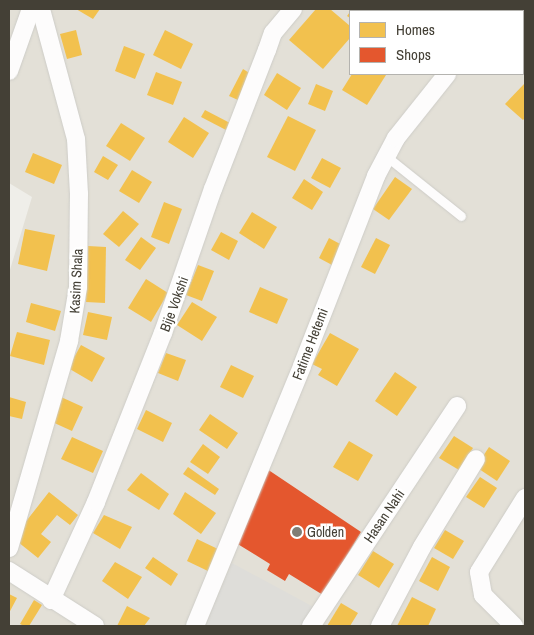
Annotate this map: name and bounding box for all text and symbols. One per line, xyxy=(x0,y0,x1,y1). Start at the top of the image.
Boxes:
legend xyxy=(349,10,524,75)
text: Homes xyxy=(396,19,435,40)
text: Shops xyxy=(396,44,431,65)
street label: Kasim Shala xyxy=(66,248,86,314)
street label: Bije Vokshi xyxy=(156,274,192,334)
street label: Fatime Hetemi xyxy=(289,306,331,382)
street label: Hasan Nahi xyxy=(360,486,408,546)
place label: Golden xyxy=(307,524,344,540)
marker: Golden xyxy=(291,526,303,538)

